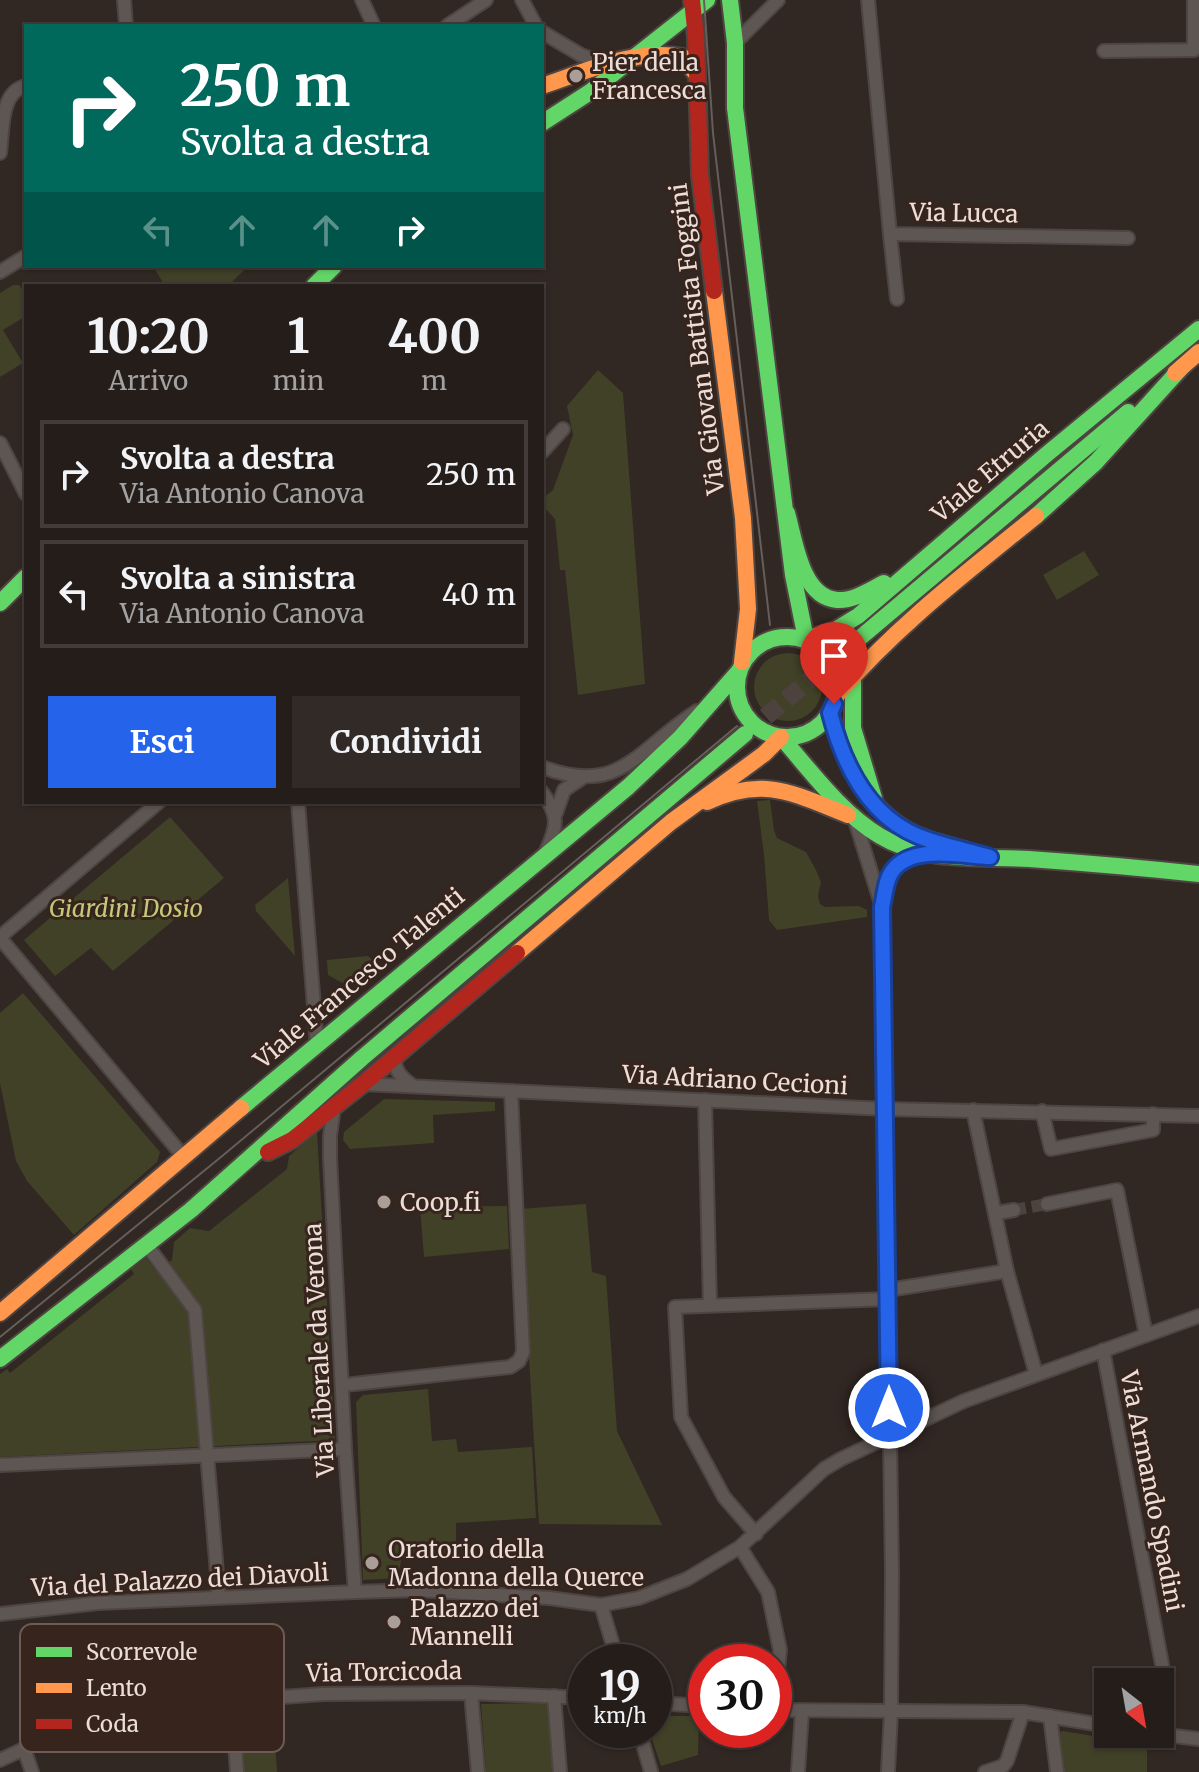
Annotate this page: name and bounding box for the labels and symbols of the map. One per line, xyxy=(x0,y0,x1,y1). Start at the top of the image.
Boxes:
place label: Pier della Francesca xyxy=(592,47,707,106)
marker: Pier della Francesca xyxy=(567,67,585,85)
street label: Via Giovan Battista Foggini xyxy=(662,181,732,498)
street label: Via Lucca xyxy=(908,197,1019,229)
street label: Viale Etruria xyxy=(924,413,1055,530)
pin xyxy=(800,622,868,704)
street label: Viale Francesco Talenti xyxy=(247,881,471,1076)
park label: Giardini Dosio xyxy=(49,893,203,924)
street label: Via Adriano Cecioni xyxy=(620,1059,849,1101)
place label: Coop.fi xyxy=(400,1187,481,1218)
marker: Coop.fi xyxy=(375,1193,393,1211)
street label: Via Liberale da Verona xyxy=(297,1222,341,1479)
position arrow xyxy=(847,1366,931,1450)
street label: Via Armando Spadini xyxy=(1113,1367,1191,1614)
place label: Oratorio della Madonna della Querce xyxy=(388,1534,644,1593)
marker: Oratorio della Madonna della Querce xyxy=(363,1554,381,1572)
street label: Via del Palazzo dei Diavoli xyxy=(29,1557,330,1603)
place label: Palazzo dei Mannelli xyxy=(410,1593,539,1652)
marker: Palazzo dei Mannelli xyxy=(385,1613,403,1631)
legend xyxy=(20,1624,284,1752)
text: Scorrevole xyxy=(86,1638,197,1666)
speed limit sign: 30 xyxy=(688,1644,792,1748)
street label: Via Torcicoda xyxy=(305,1655,462,1689)
north arrow xyxy=(1094,1668,1174,1748)
text: Lento xyxy=(86,1674,147,1702)
text: Coda xyxy=(86,1710,139,1738)

